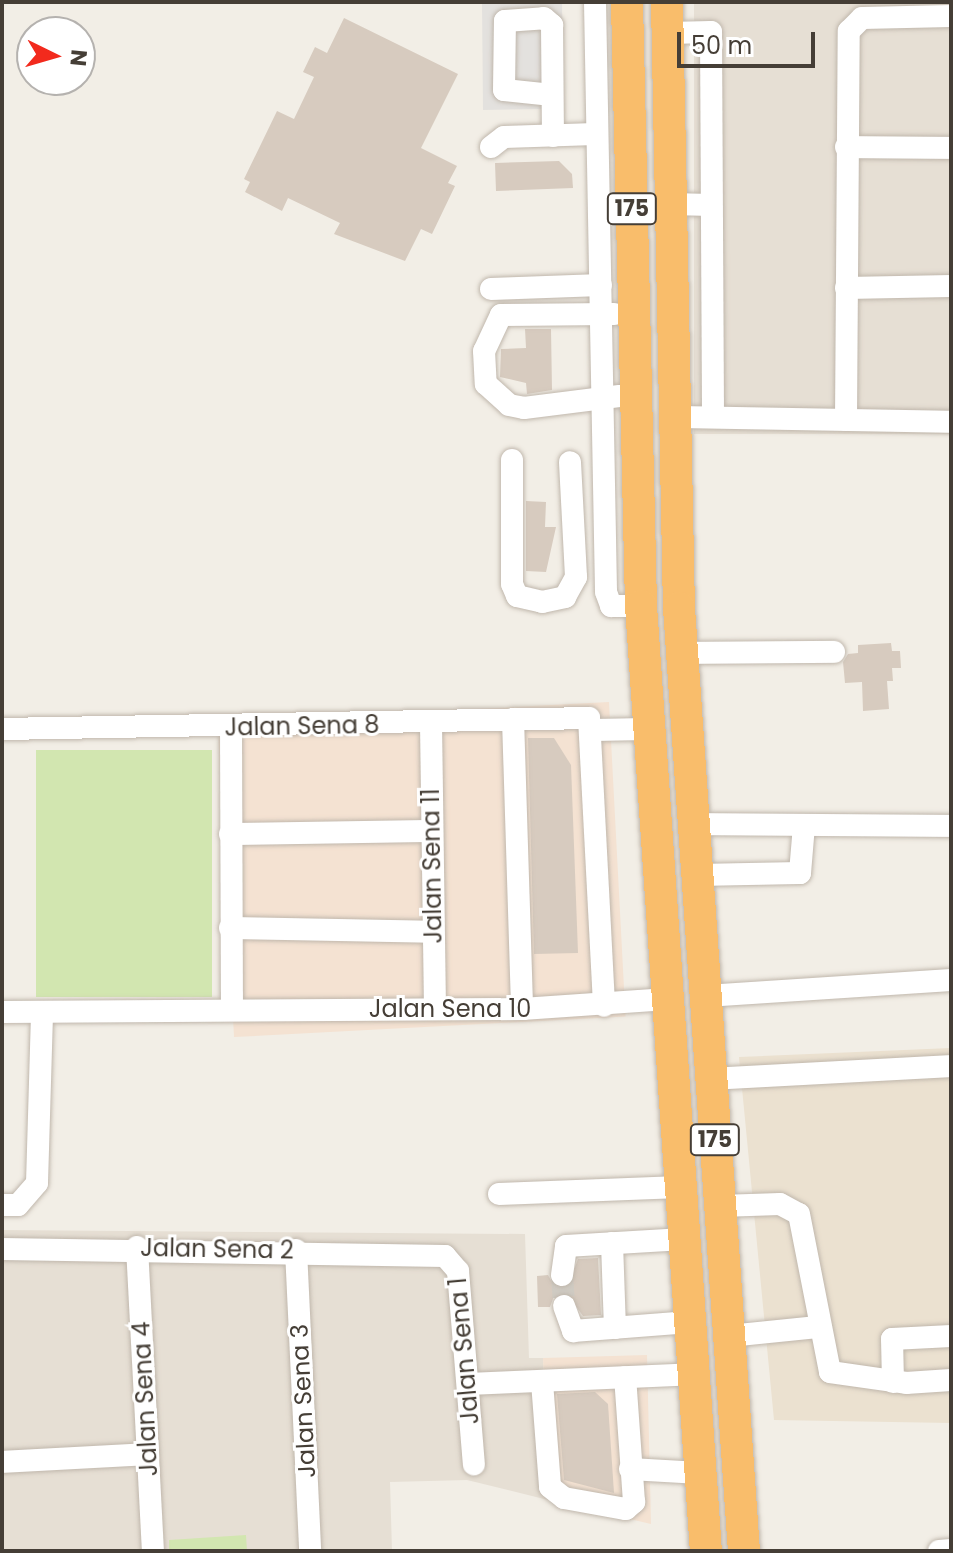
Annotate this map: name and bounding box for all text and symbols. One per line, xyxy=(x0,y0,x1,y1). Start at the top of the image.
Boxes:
north arrow xyxy=(16,16,96,96)
scale bar xyxy=(681,16,819,66)
text: 50 m xyxy=(691,29,752,62)
text: N xyxy=(62,48,95,68)
road number: 175 xyxy=(606,191,658,227)
street label: Jalan Sena 8 xyxy=(224,710,380,742)
street label: Jalan Sena 11 xyxy=(416,788,448,944)
street label: Jalan Sena 10 xyxy=(369,995,531,1023)
road number: 175 xyxy=(689,1122,741,1158)
street label: Jalan Sena 2 xyxy=(140,1233,294,1265)
street label: Jalan Sena 1 xyxy=(443,1276,485,1426)
street label: Jalan Sena 4 xyxy=(127,1321,163,1477)
street label: Jalan Sena 3 xyxy=(285,1323,321,1479)

